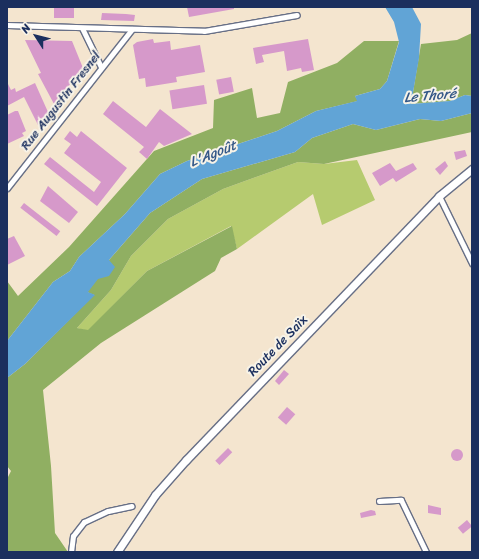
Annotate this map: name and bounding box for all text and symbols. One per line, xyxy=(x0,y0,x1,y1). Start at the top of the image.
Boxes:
north arrow xyxy=(16,16,56,56)
text: N xyxy=(16,20,36,37)
street label: Rue Augustin Fresnel xyxy=(17,48,105,154)
water label: Le Thoré xyxy=(403,85,457,107)
water label: L'Agoût xyxy=(187,137,239,171)
street label: Route de Saïx xyxy=(245,312,311,380)

